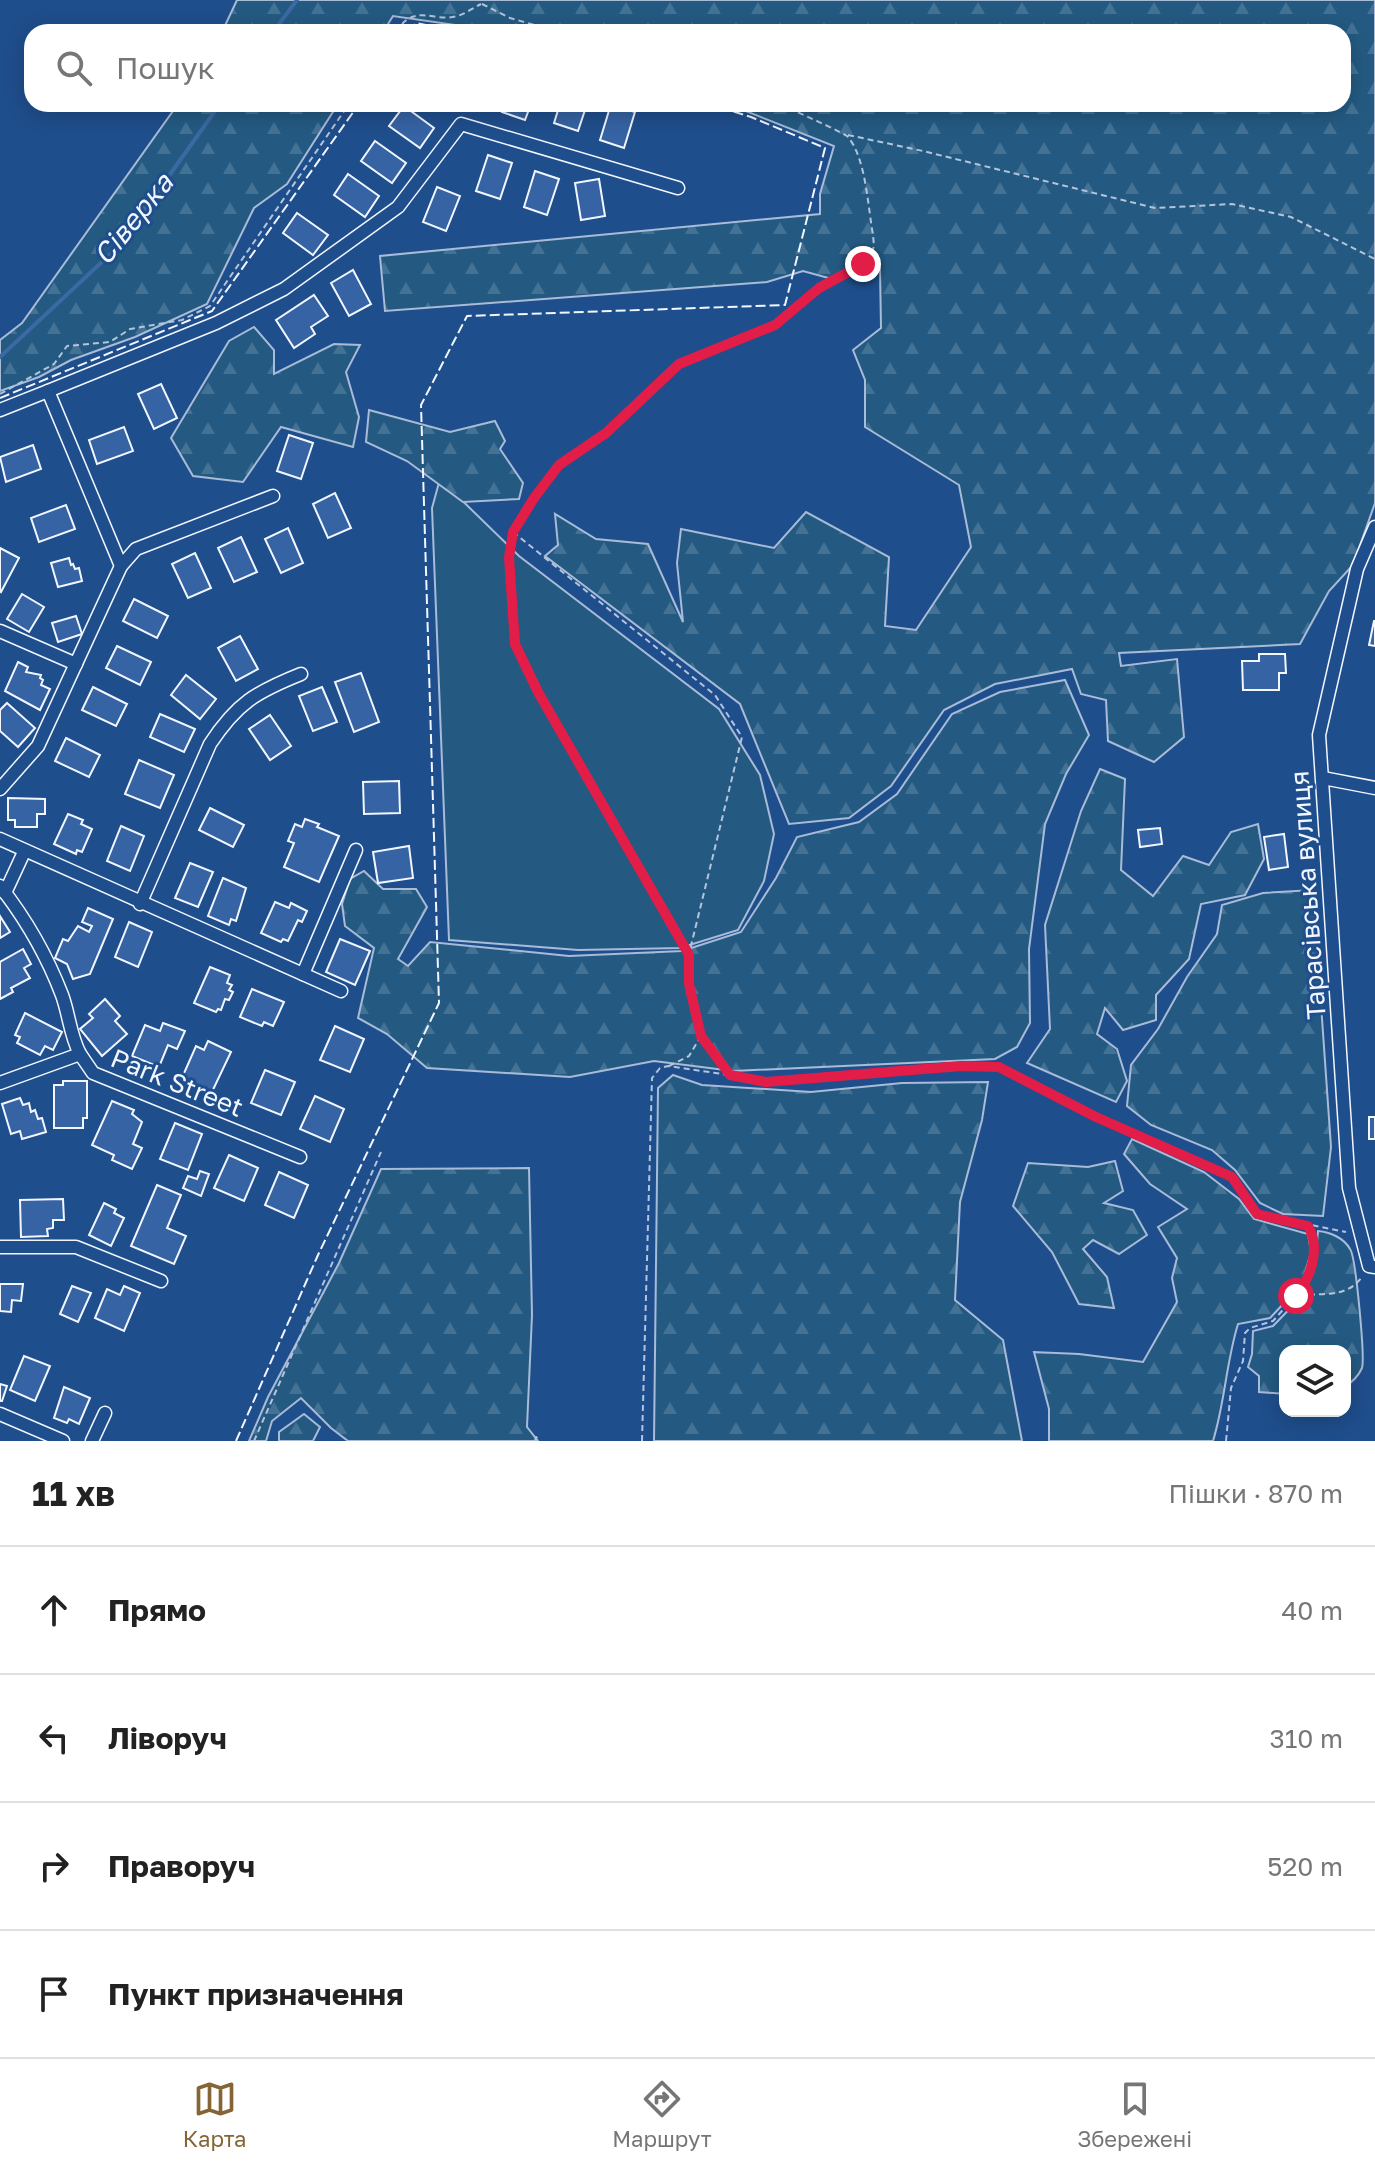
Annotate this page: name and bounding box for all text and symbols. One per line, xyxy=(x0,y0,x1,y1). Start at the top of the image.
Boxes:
search box xyxy=(24,24,1351,112)
icon: search xyxy=(52,46,96,90)
text: Пошук xyxy=(116,50,215,86)
water label: Сіверка xyxy=(86,166,180,271)
route end xyxy=(845,246,881,282)
street label: Тарасівська вулиця xyxy=(1283,770,1332,1020)
street label: Park Street xyxy=(107,1042,248,1123)
route start xyxy=(1278,1278,1314,1314)
map controls xyxy=(1279,1345,1351,1417)
button: layers xyxy=(1279,1345,1351,1417)
text: 11 хв xyxy=(32,1473,115,1513)
text: Пішки · 870 m xyxy=(1169,1478,1343,1509)
icon: ahead xyxy=(32,1588,76,1632)
text: Прямо xyxy=(108,1592,206,1628)
text: 40 m xyxy=(1282,1595,1343,1626)
icon: left xyxy=(32,1716,76,1760)
text: Ліворуч xyxy=(108,1720,227,1756)
text: 310 m xyxy=(1270,1723,1343,1754)
icon: right xyxy=(32,1844,76,1888)
text: Праворуч xyxy=(108,1848,255,1884)
text: 520 m xyxy=(1267,1851,1343,1882)
icon: arrive xyxy=(32,1972,76,2016)
text: Пункт призначення xyxy=(108,1976,404,2012)
tab: Карта xyxy=(183,2077,247,2152)
tab: Маршрут xyxy=(612,2077,712,2152)
tab: Збережені xyxy=(1077,2077,1192,2152)

